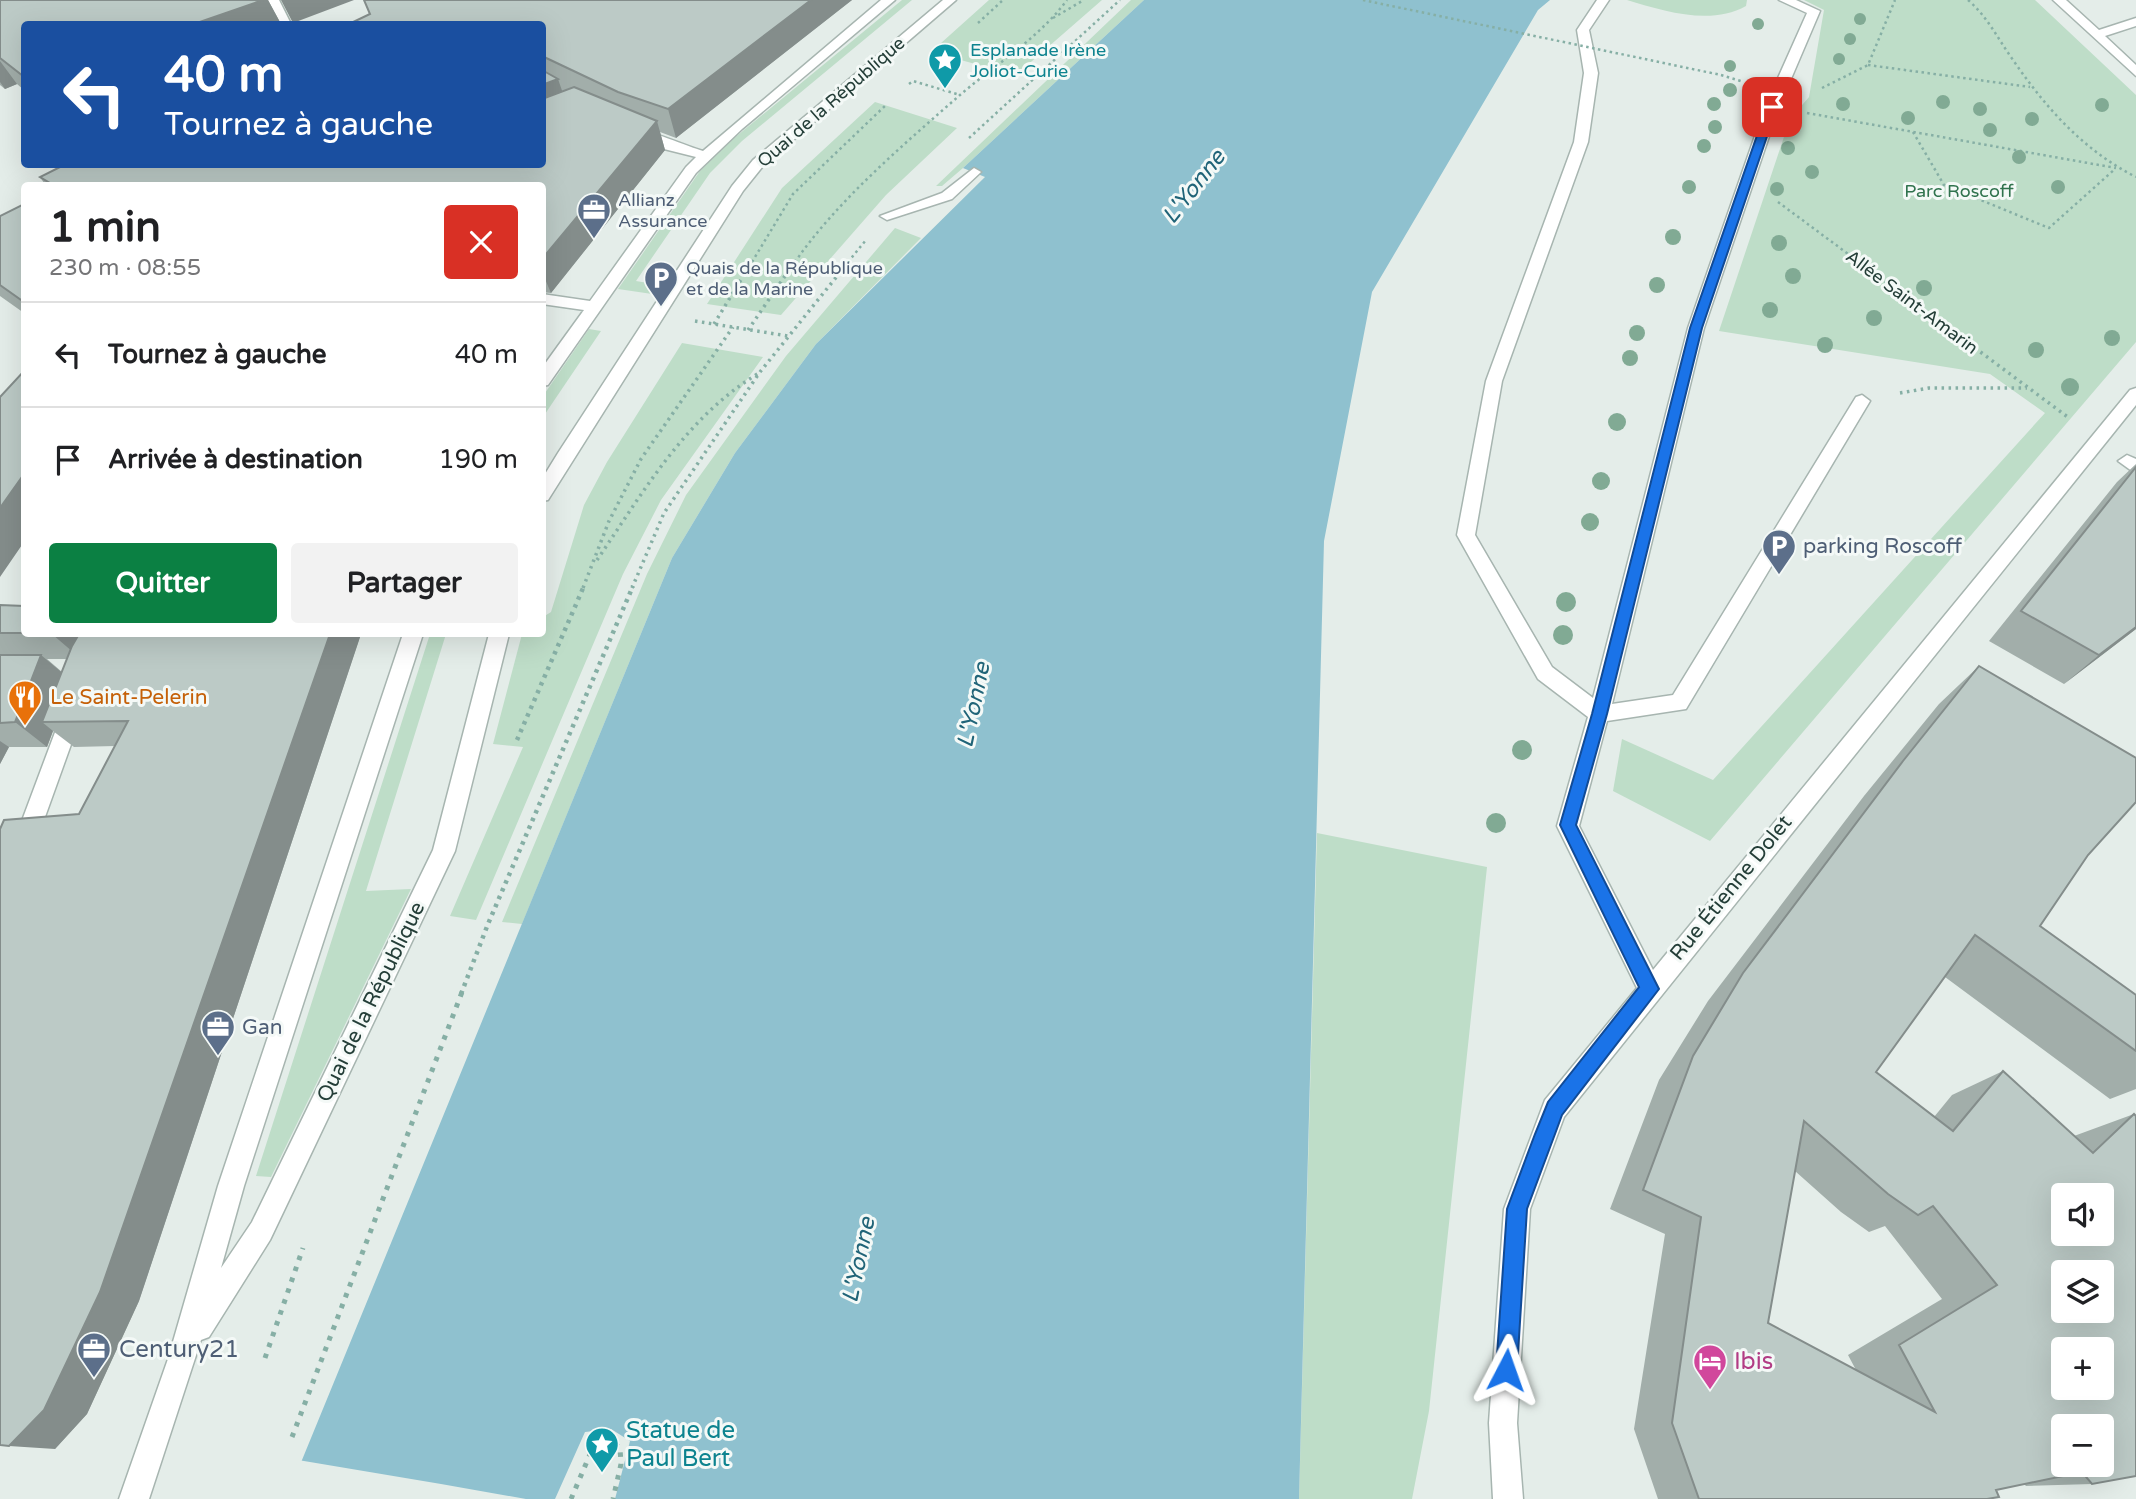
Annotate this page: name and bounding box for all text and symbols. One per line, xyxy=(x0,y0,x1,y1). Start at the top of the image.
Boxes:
street label: Quai de la République xyxy=(753,32,909,172)
place label: Esplanade Irène Joliot-Curie xyxy=(970,39,1106,82)
place icon: Esplanade Irène Joliot-Curie xyxy=(926,41,964,90)
text: 40 m xyxy=(164,46,283,105)
icon: left xyxy=(49,49,140,140)
pin xyxy=(1742,77,1802,137)
icon: arrive xyxy=(1753,88,1791,126)
text: Tournez à gauche xyxy=(164,106,433,144)
water label: L'Yonne xyxy=(1156,143,1233,230)
park label: Parc Roscoff xyxy=(1904,180,2014,202)
place label: Allianz Assurance xyxy=(618,189,707,232)
office icon: Allianz Assurance xyxy=(575,191,613,240)
text: 1 min xyxy=(49,202,161,253)
button: close xyxy=(444,205,518,279)
street label: Allée Saint-Amarin xyxy=(1841,245,1983,359)
text: 230 m · 08:55 xyxy=(49,254,201,282)
place label: Quais de la République et de la Marine xyxy=(686,257,883,300)
parking icon: Quais de la République et de la Marine xyxy=(642,259,680,308)
icon: left xyxy=(49,336,87,374)
text: Tournez à gauche xyxy=(108,339,327,370)
text: 40 m xyxy=(455,339,518,370)
icon: arrive xyxy=(49,441,87,479)
text: Arrivée à destination xyxy=(108,444,363,475)
text: 190 m xyxy=(438,444,518,475)
parking icon: parking Roscoff xyxy=(1760,527,1798,576)
place label: parking Roscoff xyxy=(1803,534,1963,559)
button: Quitter xyxy=(49,543,277,623)
button: Partager xyxy=(291,543,518,623)
water label: L'Yonne xyxy=(951,658,997,750)
restaurant icon: Le Saint-Pelerin xyxy=(6,678,44,727)
place label: Le Saint-Pelerin xyxy=(50,685,207,710)
street label: Rue Étienne Dolet xyxy=(1665,810,1797,966)
street label: Quai de la République xyxy=(312,898,430,1106)
office icon: Gan xyxy=(199,1008,237,1057)
place label: Gan xyxy=(242,1015,283,1040)
map controls xyxy=(2051,1183,2114,1477)
button: sound xyxy=(2051,1183,2114,1246)
water label: L'Yonne xyxy=(836,1213,882,1305)
button: layers xyxy=(2051,1260,2114,1323)
office icon: Century21 xyxy=(75,1330,113,1379)
position arrow xyxy=(1469,1333,1543,1407)
place label: Century21 xyxy=(119,1335,239,1364)
button: + xyxy=(2051,1337,2114,1400)
hotel icon: Ibis xyxy=(1691,1342,1729,1391)
place label: Ibis xyxy=(1734,1347,1773,1376)
button: − xyxy=(2051,1414,2114,1477)
place label: Statue de Paul Bert xyxy=(626,1416,735,1473)
place icon: Statue de Paul Bert xyxy=(583,1425,621,1474)

